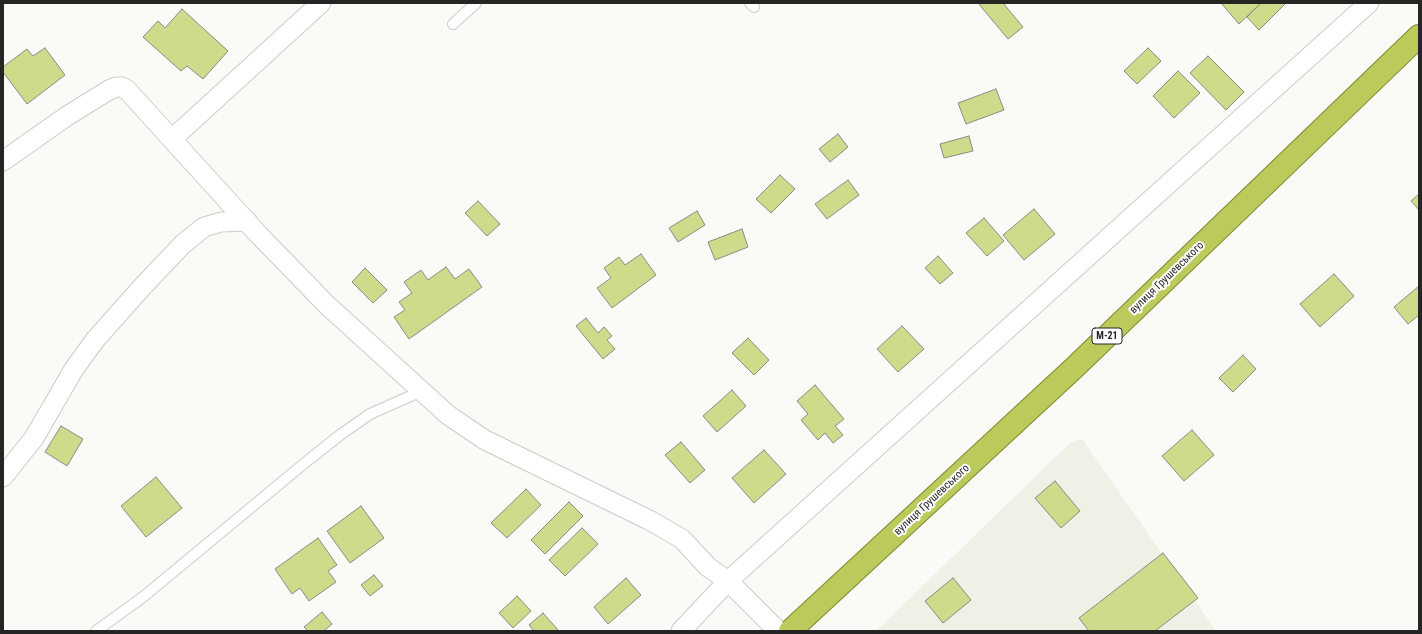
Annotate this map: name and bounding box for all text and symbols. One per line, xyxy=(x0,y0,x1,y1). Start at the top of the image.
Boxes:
street label: вулиця Грушевського xyxy=(1127,239,1207,317)
road number: М-21 xyxy=(1092,328,1122,344)
street label: вулиця Грушевського xyxy=(892,462,972,538)

